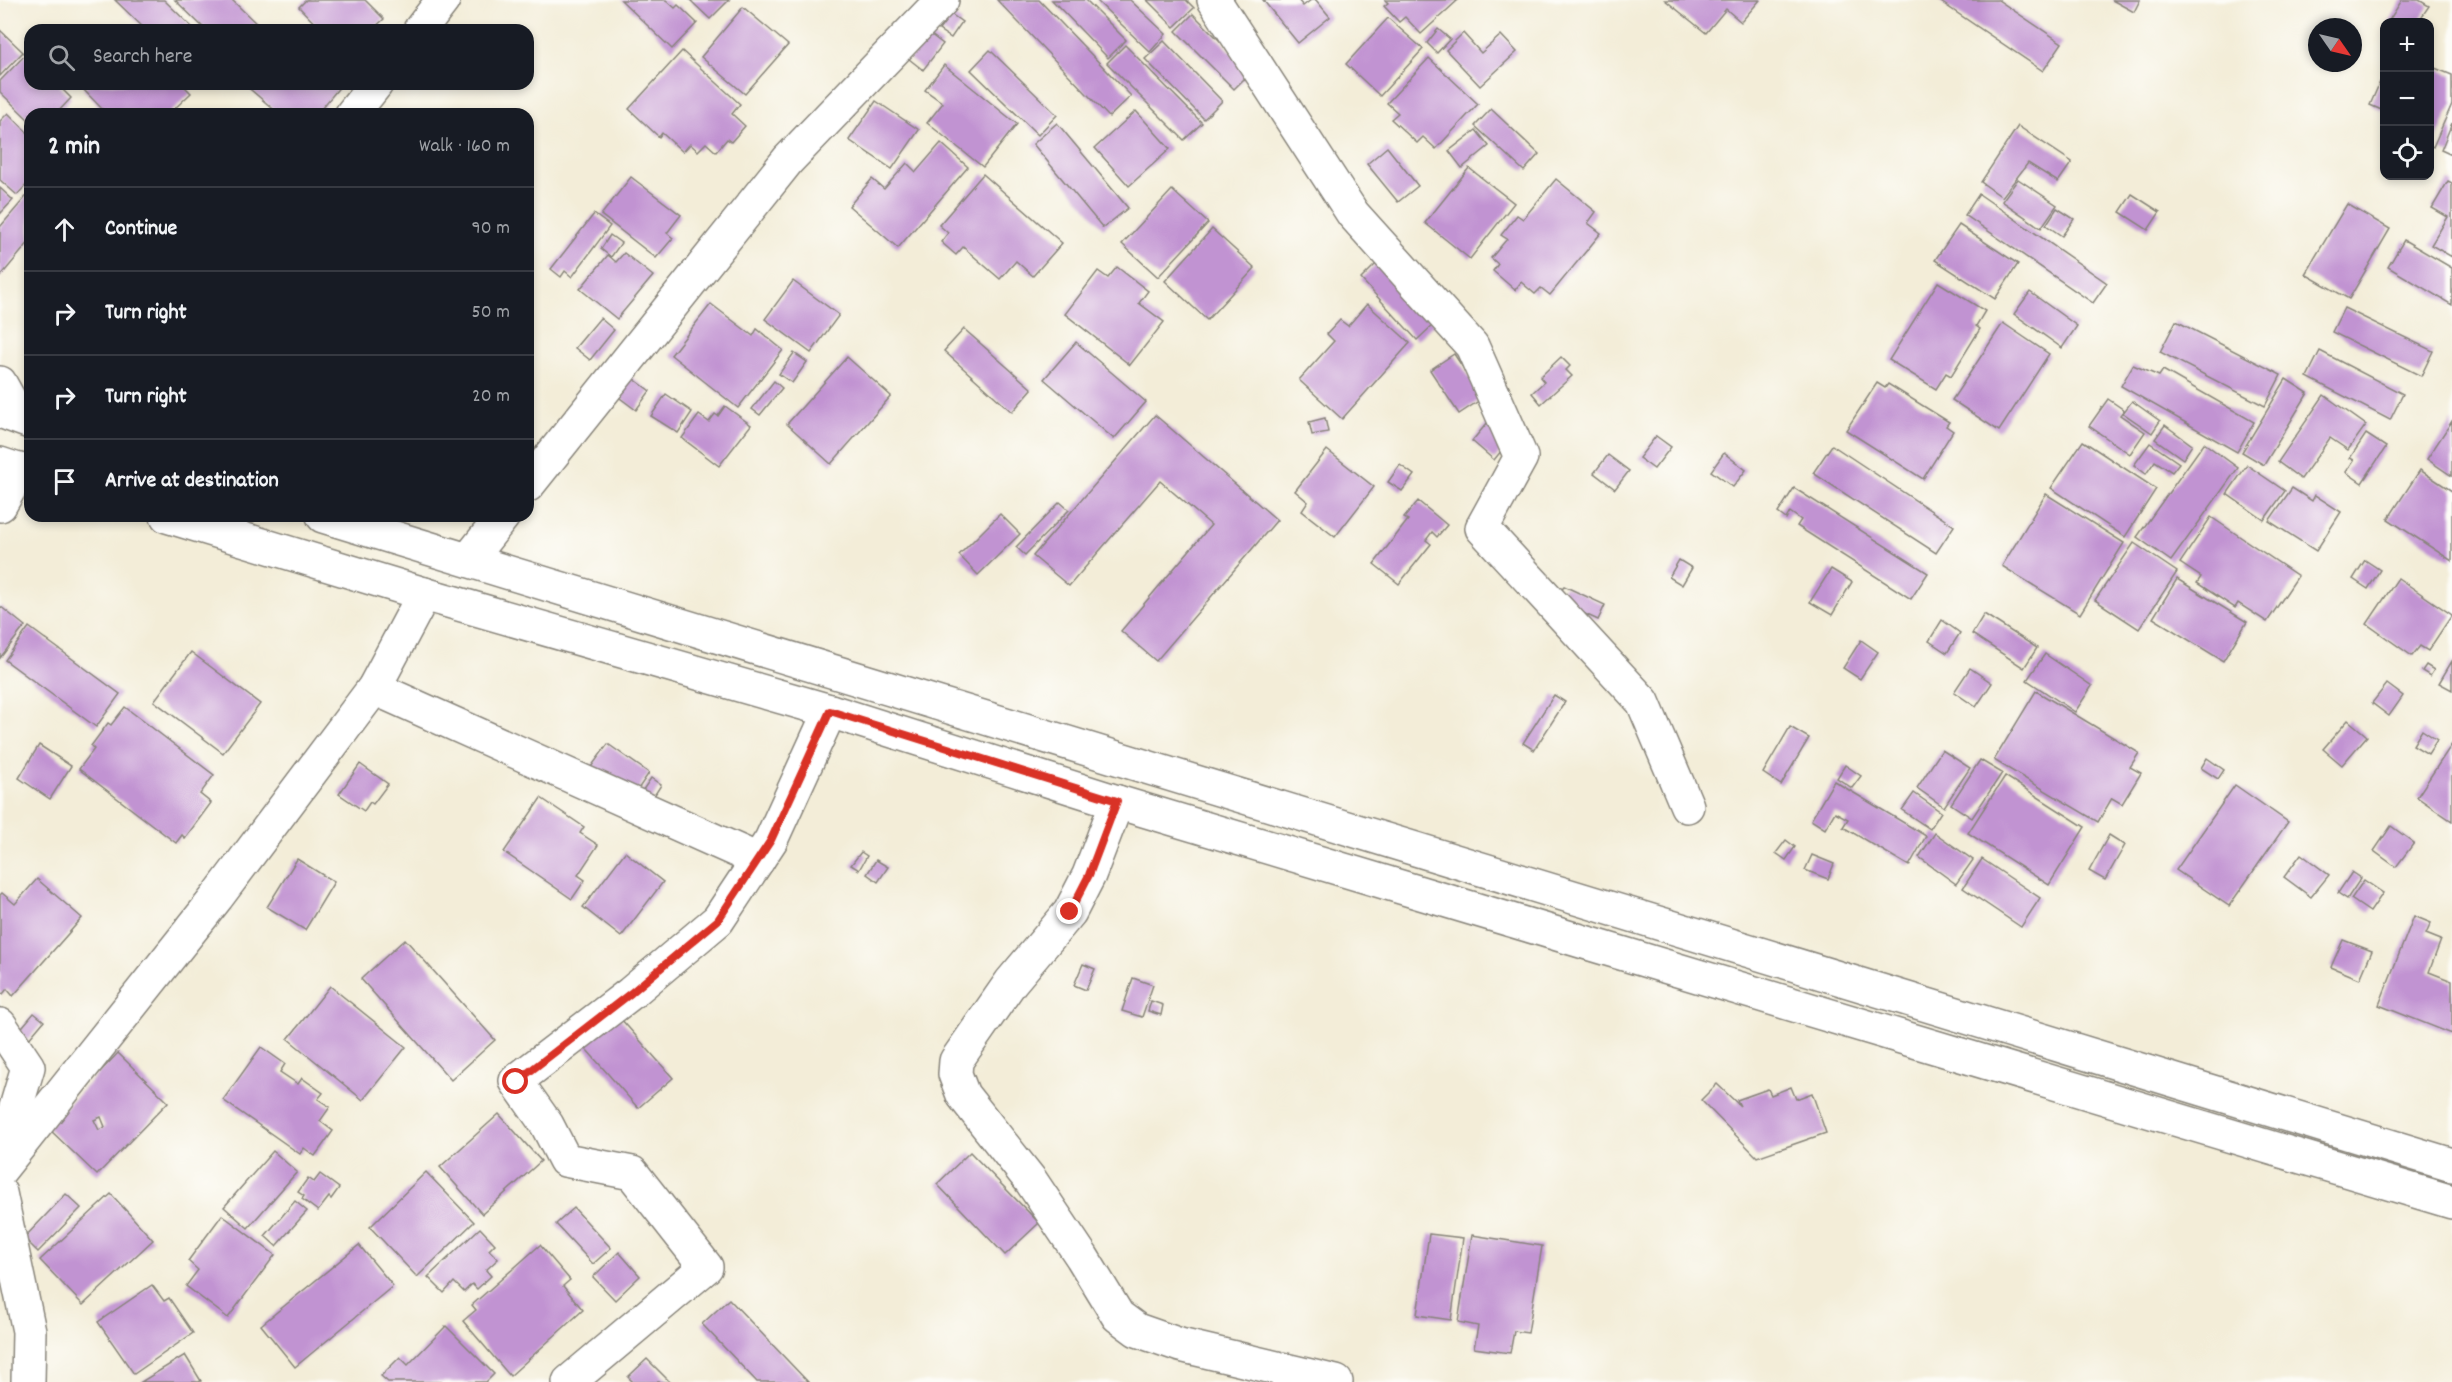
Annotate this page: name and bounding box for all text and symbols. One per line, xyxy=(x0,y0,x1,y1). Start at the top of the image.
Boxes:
north arrow xyxy=(2308,18,2362,72)
map controls xyxy=(2380,18,2434,180)
button: + xyxy=(2380,18,2434,72)
search box xyxy=(24,24,534,90)
icon: search xyxy=(45,41,78,74)
text: Search here xyxy=(93,42,192,73)
button: − xyxy=(2380,72,2434,126)
button: locate xyxy=(2380,126,2434,180)
text: 2 min xyxy=(48,129,100,166)
text: Walk · 160 m xyxy=(419,133,510,161)
icon: ahead xyxy=(48,213,81,246)
text: Continue xyxy=(105,214,177,245)
text: 90 m xyxy=(472,215,510,243)
icon: right xyxy=(48,297,81,330)
text: Turn right xyxy=(105,298,187,329)
text: 50 m xyxy=(472,299,510,327)
icon: right xyxy=(48,381,81,414)
text: Turn right xyxy=(105,382,187,413)
text: 20 m xyxy=(472,383,510,411)
icon: arrive xyxy=(48,465,81,498)
text: Arrive at destination xyxy=(105,466,279,497)
route end xyxy=(1056,898,1082,924)
route start xyxy=(502,1068,528,1094)

